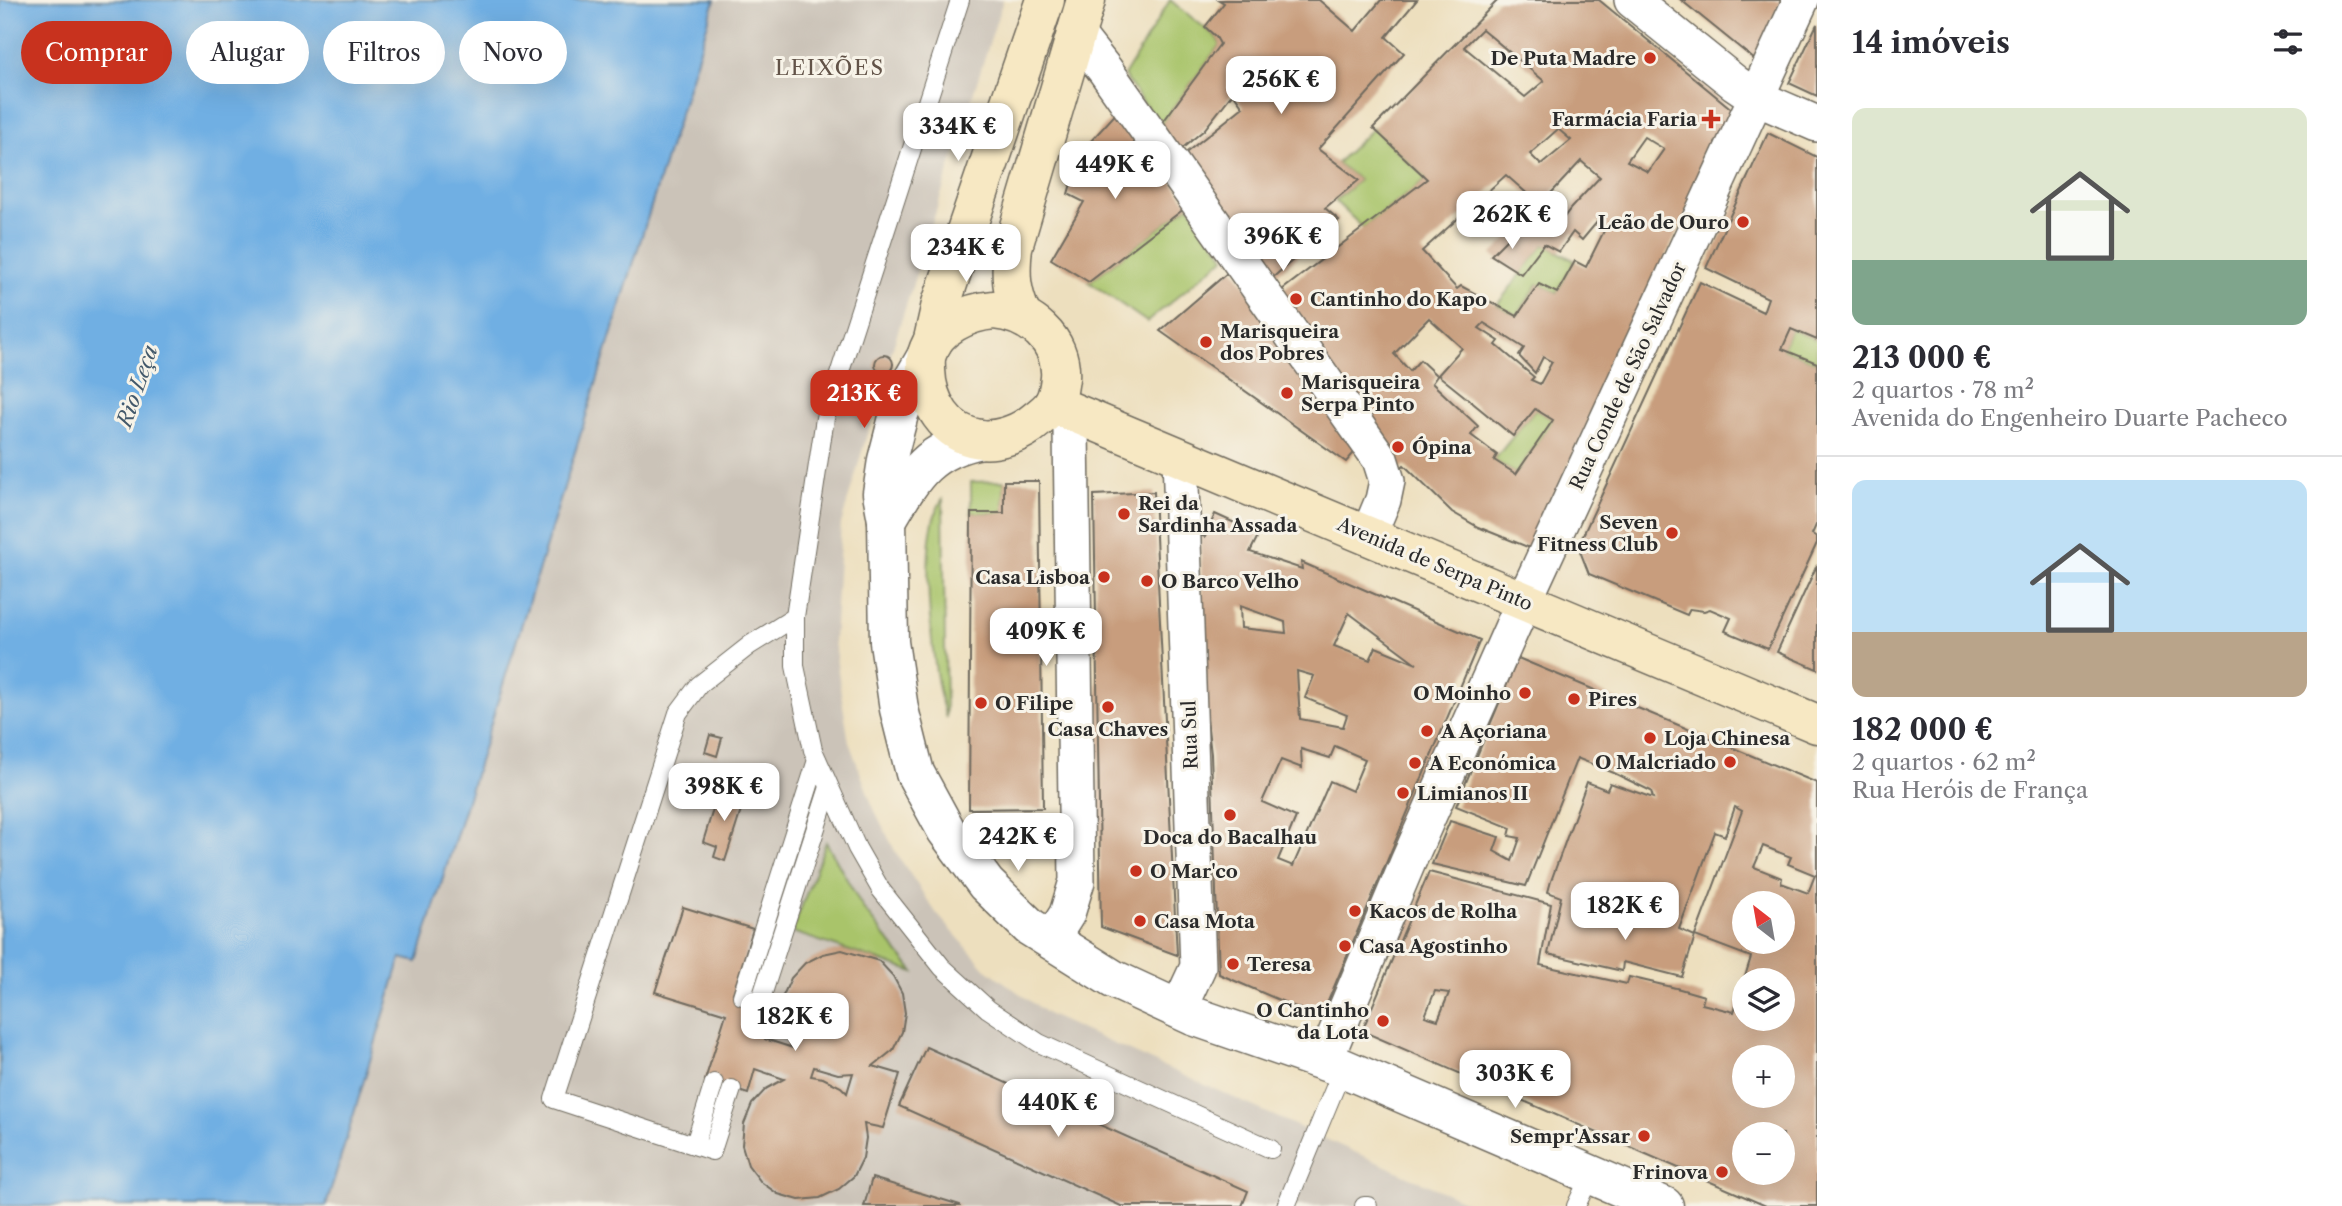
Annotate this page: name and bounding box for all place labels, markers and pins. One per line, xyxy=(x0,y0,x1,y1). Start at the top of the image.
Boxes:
place label: De Puta Madre xyxy=(1490,47,1636,70)
marker: De Puta Madre xyxy=(1642,50,1658,66)
pin: 256K € xyxy=(1224,57,1338,116)
pin: 334K € xyxy=(901,104,1015,163)
place label: Farmácia Faria xyxy=(1552,108,1698,131)
marker: Farmácia Faria xyxy=(1703,111,1719,127)
pin: 449K € xyxy=(1058,142,1172,201)
pin: 262K € xyxy=(1455,191,1569,251)
place label: Leão de Ouro xyxy=(1598,211,1729,234)
pin: 396K € xyxy=(1226,214,1340,273)
marker: Leão de Ouro xyxy=(1735,214,1751,230)
pin: 234K € xyxy=(909,224,1023,284)
place label: Cantinho do Kapo xyxy=(1310,288,1487,311)
marker: Cantinho do Kapo xyxy=(1288,291,1304,307)
place label: Marisqueira dos Pobres xyxy=(1220,320,1340,365)
marker: Marisqueira dos Pobres xyxy=(1198,334,1214,350)
pin: 213K € xyxy=(807,370,921,430)
place label: Marisqueira Serpa Pinto xyxy=(1301,371,1421,416)
marker: Marisqueira Serpa Pinto xyxy=(1279,385,1295,401)
place label: Ópina xyxy=(1412,436,1473,459)
marker: Ópina xyxy=(1390,439,1406,455)
place label: Rei da Sardinha Assada xyxy=(1138,492,1298,537)
marker: Rei da Sardinha Assada xyxy=(1116,506,1132,522)
place label: Seven Fitness Club xyxy=(1537,511,1658,556)
marker: Seven Fitness Club xyxy=(1664,525,1680,541)
place label: Casa Lisboa xyxy=(975,566,1091,589)
marker: Casa Lisboa xyxy=(1096,569,1112,585)
place label: O Barco Velho xyxy=(1161,570,1299,593)
marker: O Barco Velho xyxy=(1139,573,1155,589)
pin: 409K € xyxy=(989,608,1103,668)
place label: O Moinho xyxy=(1413,682,1511,705)
marker: O Moinho xyxy=(1517,685,1533,701)
place label: Pires xyxy=(1588,688,1637,711)
marker: Pires xyxy=(1566,691,1582,707)
place label: O Filipe xyxy=(995,692,1073,715)
marker: O Filipe xyxy=(973,695,989,711)
marker: Casa Chaves xyxy=(1100,699,1116,715)
place label: Casa Chaves xyxy=(1048,718,1169,741)
place label: A Açoriana xyxy=(1440,720,1548,743)
marker: A Açoriana xyxy=(1419,723,1435,739)
place label: Loja Chinesa xyxy=(1664,727,1791,750)
marker: Loja Chinesa xyxy=(1642,730,1658,746)
place label: O Malcriado xyxy=(1595,751,1716,774)
place label: A Económica xyxy=(1428,752,1557,775)
marker: O Malcriado xyxy=(1722,754,1738,770)
marker: A Económica xyxy=(1407,755,1423,771)
pin: 398K € xyxy=(667,764,781,823)
place label: Limianos II xyxy=(1417,782,1528,805)
marker: Limianos II xyxy=(1395,785,1411,801)
marker: Doca do Bacalhau xyxy=(1222,807,1238,823)
pin: 242K € xyxy=(961,814,1075,873)
place label: Doca do Bacalhau xyxy=(1143,826,1317,849)
place label: O Mar'co xyxy=(1150,860,1238,883)
marker: O Mar'co xyxy=(1128,863,1144,879)
pin: 182K € xyxy=(1568,883,1682,942)
place label: Kacos de Rolha xyxy=(1369,900,1518,923)
marker: Kacos de Rolha xyxy=(1347,903,1363,919)
place label: Casa Mota xyxy=(1154,910,1256,933)
marker: Casa Mota xyxy=(1132,913,1148,929)
place label: Casa Agostinho xyxy=(1359,935,1508,958)
marker: Casa Agostinho xyxy=(1337,938,1353,954)
place label: Teresa xyxy=(1247,953,1313,976)
marker: Teresa xyxy=(1225,956,1241,972)
pin: 182K € xyxy=(738,993,852,1053)
place label: O Cantinho da Lota xyxy=(1256,999,1370,1044)
marker: O Cantinho da Lota xyxy=(1375,1013,1391,1029)
pin: 303K € xyxy=(1458,1050,1572,1110)
pin: 440K € xyxy=(1001,1080,1115,1139)
place label: Sempr'Assar xyxy=(1510,1125,1631,1148)
marker: Sempr'Assar xyxy=(1636,1128,1652,1144)
place label: Frinova xyxy=(1632,1161,1709,1184)
marker: Frinova xyxy=(1714,1164,1730,1180)

